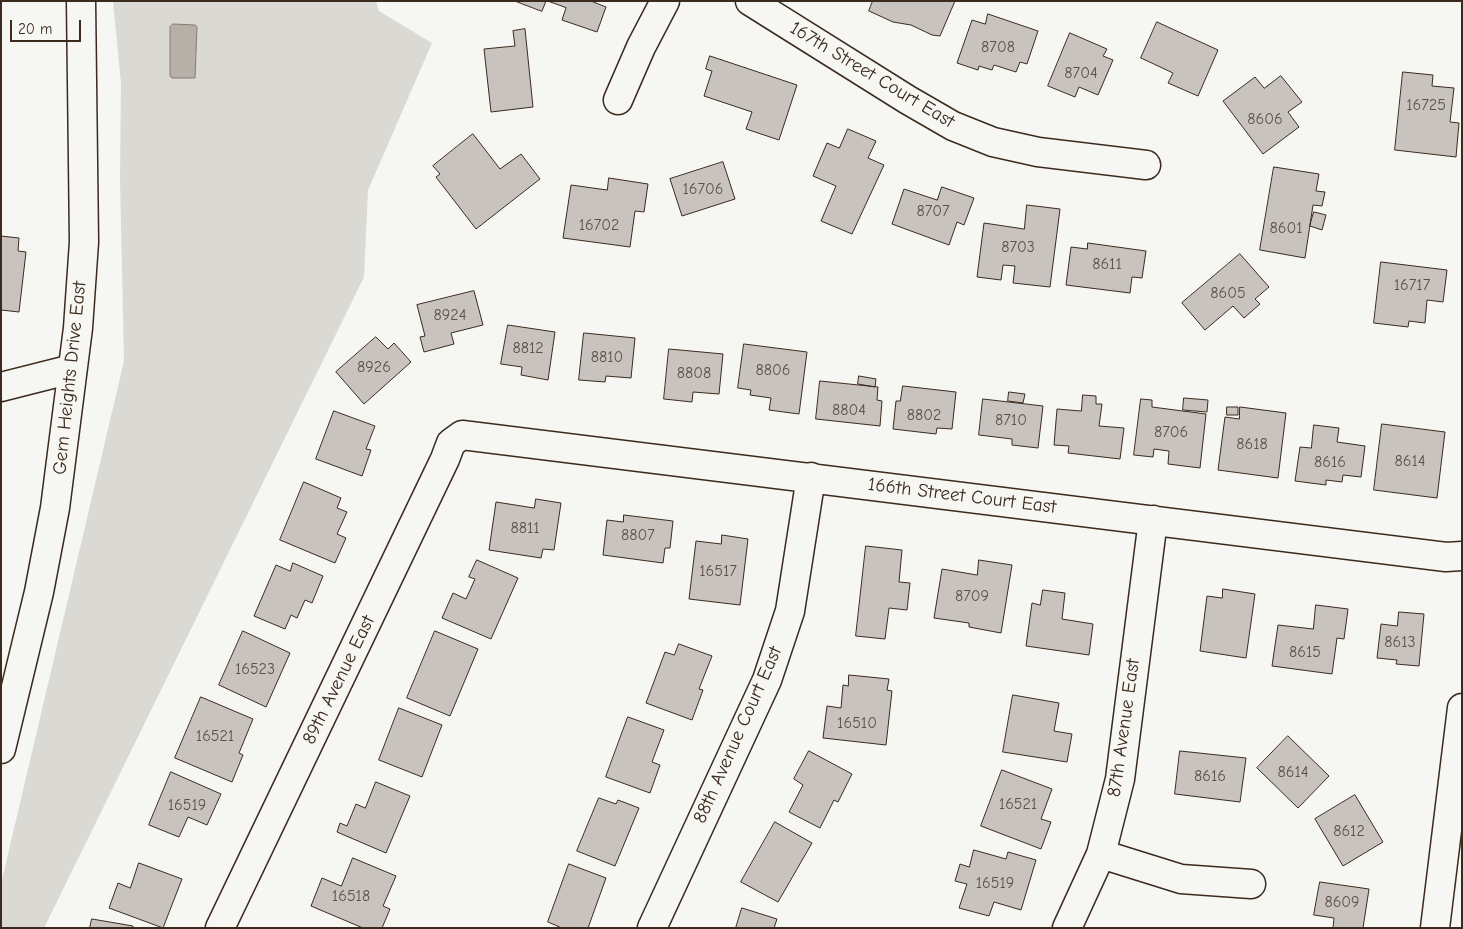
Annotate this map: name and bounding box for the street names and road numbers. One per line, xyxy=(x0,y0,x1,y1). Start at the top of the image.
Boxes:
street label: 167th Street Court East xyxy=(786,17,958,133)
street label: Gem Heights Drive East xyxy=(48,280,92,476)
street label: 166th Street Court East xyxy=(867,473,1057,519)
street label: 89th Avenue East xyxy=(298,612,380,748)
street label: 88th Avenue Court East xyxy=(689,643,787,827)
street label: 87th Avenue East xyxy=(1103,657,1145,799)

